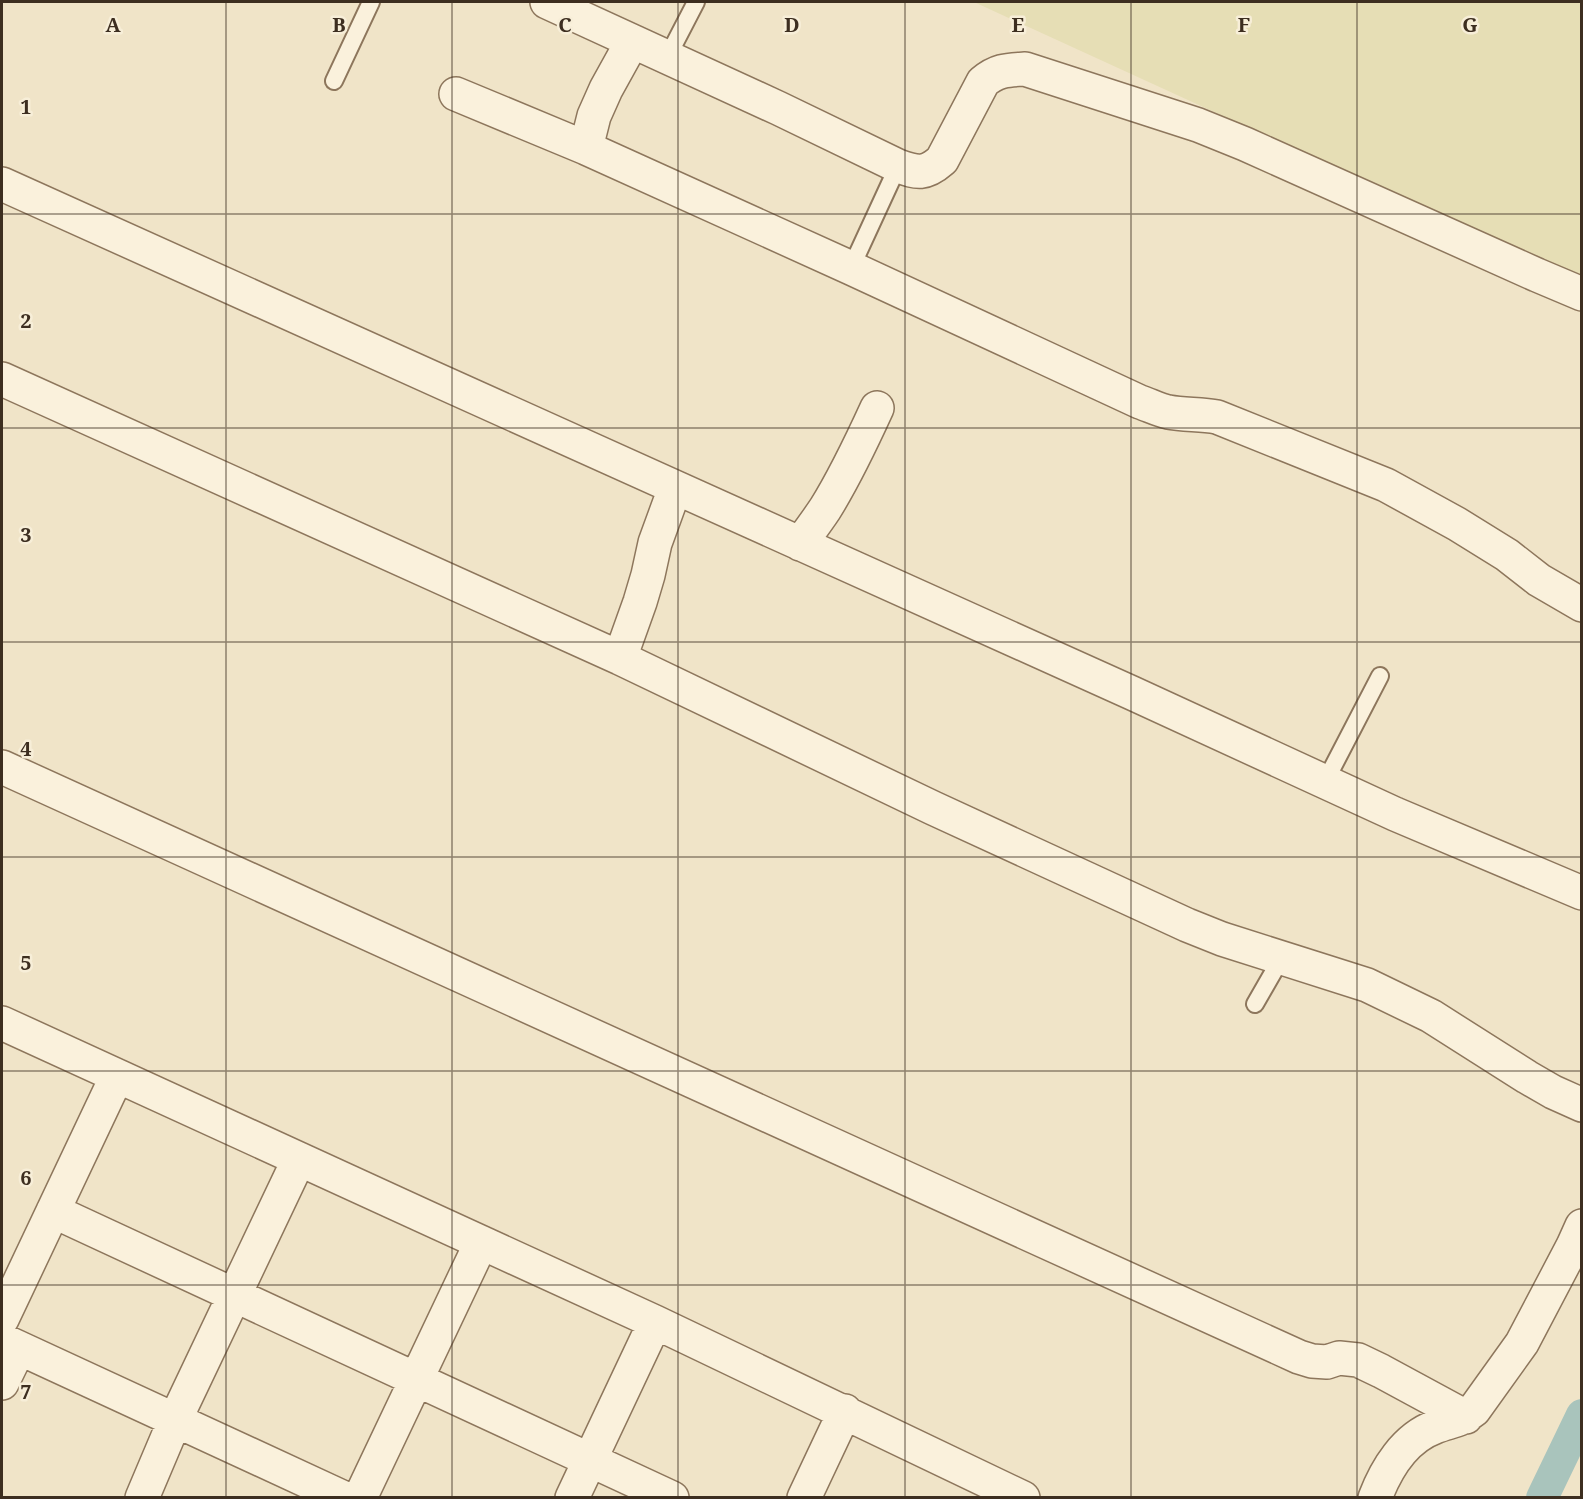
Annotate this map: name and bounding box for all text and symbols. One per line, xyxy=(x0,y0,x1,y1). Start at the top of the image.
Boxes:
text: A xyxy=(105,11,121,38)
text: B xyxy=(332,11,346,38)
text: C xyxy=(558,11,572,38)
text: D xyxy=(784,11,800,38)
text: E xyxy=(1011,11,1025,38)
text: F xyxy=(1238,11,1250,38)
text: G xyxy=(1462,11,1478,38)
text: 1 xyxy=(20,93,32,120)
text: 2 xyxy=(20,307,32,334)
text: 3 xyxy=(20,521,32,548)
text: 4 xyxy=(20,735,32,762)
text: 5 xyxy=(20,949,32,976)
text: 6 xyxy=(20,1164,32,1191)
text: 7 xyxy=(20,1378,32,1405)

